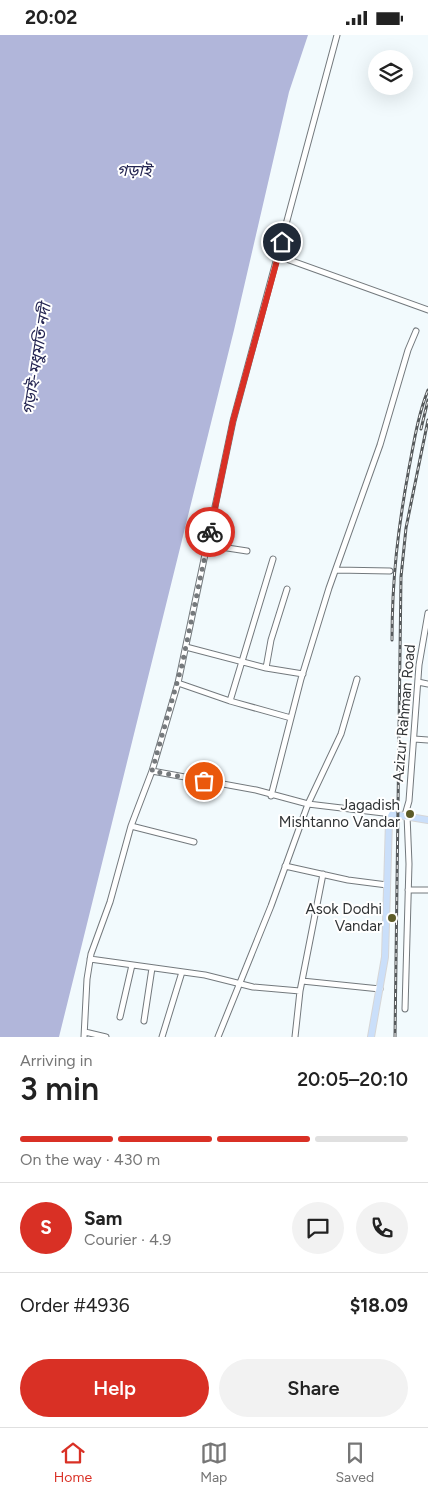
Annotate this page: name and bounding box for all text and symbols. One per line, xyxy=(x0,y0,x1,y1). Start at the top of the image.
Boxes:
text: 20:02 xyxy=(25,6,77,29)
map controls xyxy=(368,50,413,95)
button: layers xyxy=(368,50,413,95)
water label: গড়াই xyxy=(117,161,155,180)
pin xyxy=(261,221,303,263)
icon: home xyxy=(268,228,296,256)
water label: গড়াই-মধুমতি নদী xyxy=(18,299,55,416)
courier xyxy=(185,507,235,557)
icon: bike xyxy=(196,518,224,546)
street label: Azizur Rahman Road xyxy=(389,644,419,782)
pin xyxy=(183,760,225,802)
icon: bag xyxy=(190,767,218,795)
place label: Jagadish Mishtanno Vandar xyxy=(279,796,400,831)
marker: Jagadish Mishtanno Vandar xyxy=(404,808,416,820)
place label: Asok Dodhi Vandar xyxy=(306,900,382,935)
marker: Asok Dodhi Vandar xyxy=(386,912,398,924)
text: Arriving in xyxy=(20,1051,92,1070)
text: 20:05–20:10 xyxy=(297,1068,408,1091)
text: 3 min xyxy=(20,1070,99,1108)
text: On the way · 430 m xyxy=(20,1150,160,1169)
button: chat xyxy=(292,1202,344,1254)
button: phone xyxy=(356,1202,408,1254)
text: Sam xyxy=(84,1207,122,1230)
text: S xyxy=(40,1216,52,1239)
text: Courier · 4.9 xyxy=(84,1230,171,1249)
text: Order #4936 xyxy=(20,1294,129,1317)
text: $18.09 xyxy=(350,1294,408,1317)
button: Help xyxy=(20,1359,209,1417)
button: Share xyxy=(219,1359,408,1417)
tab: Home xyxy=(54,1439,92,1486)
tab: Map xyxy=(200,1439,228,1486)
tab: Saved xyxy=(336,1439,374,1486)

